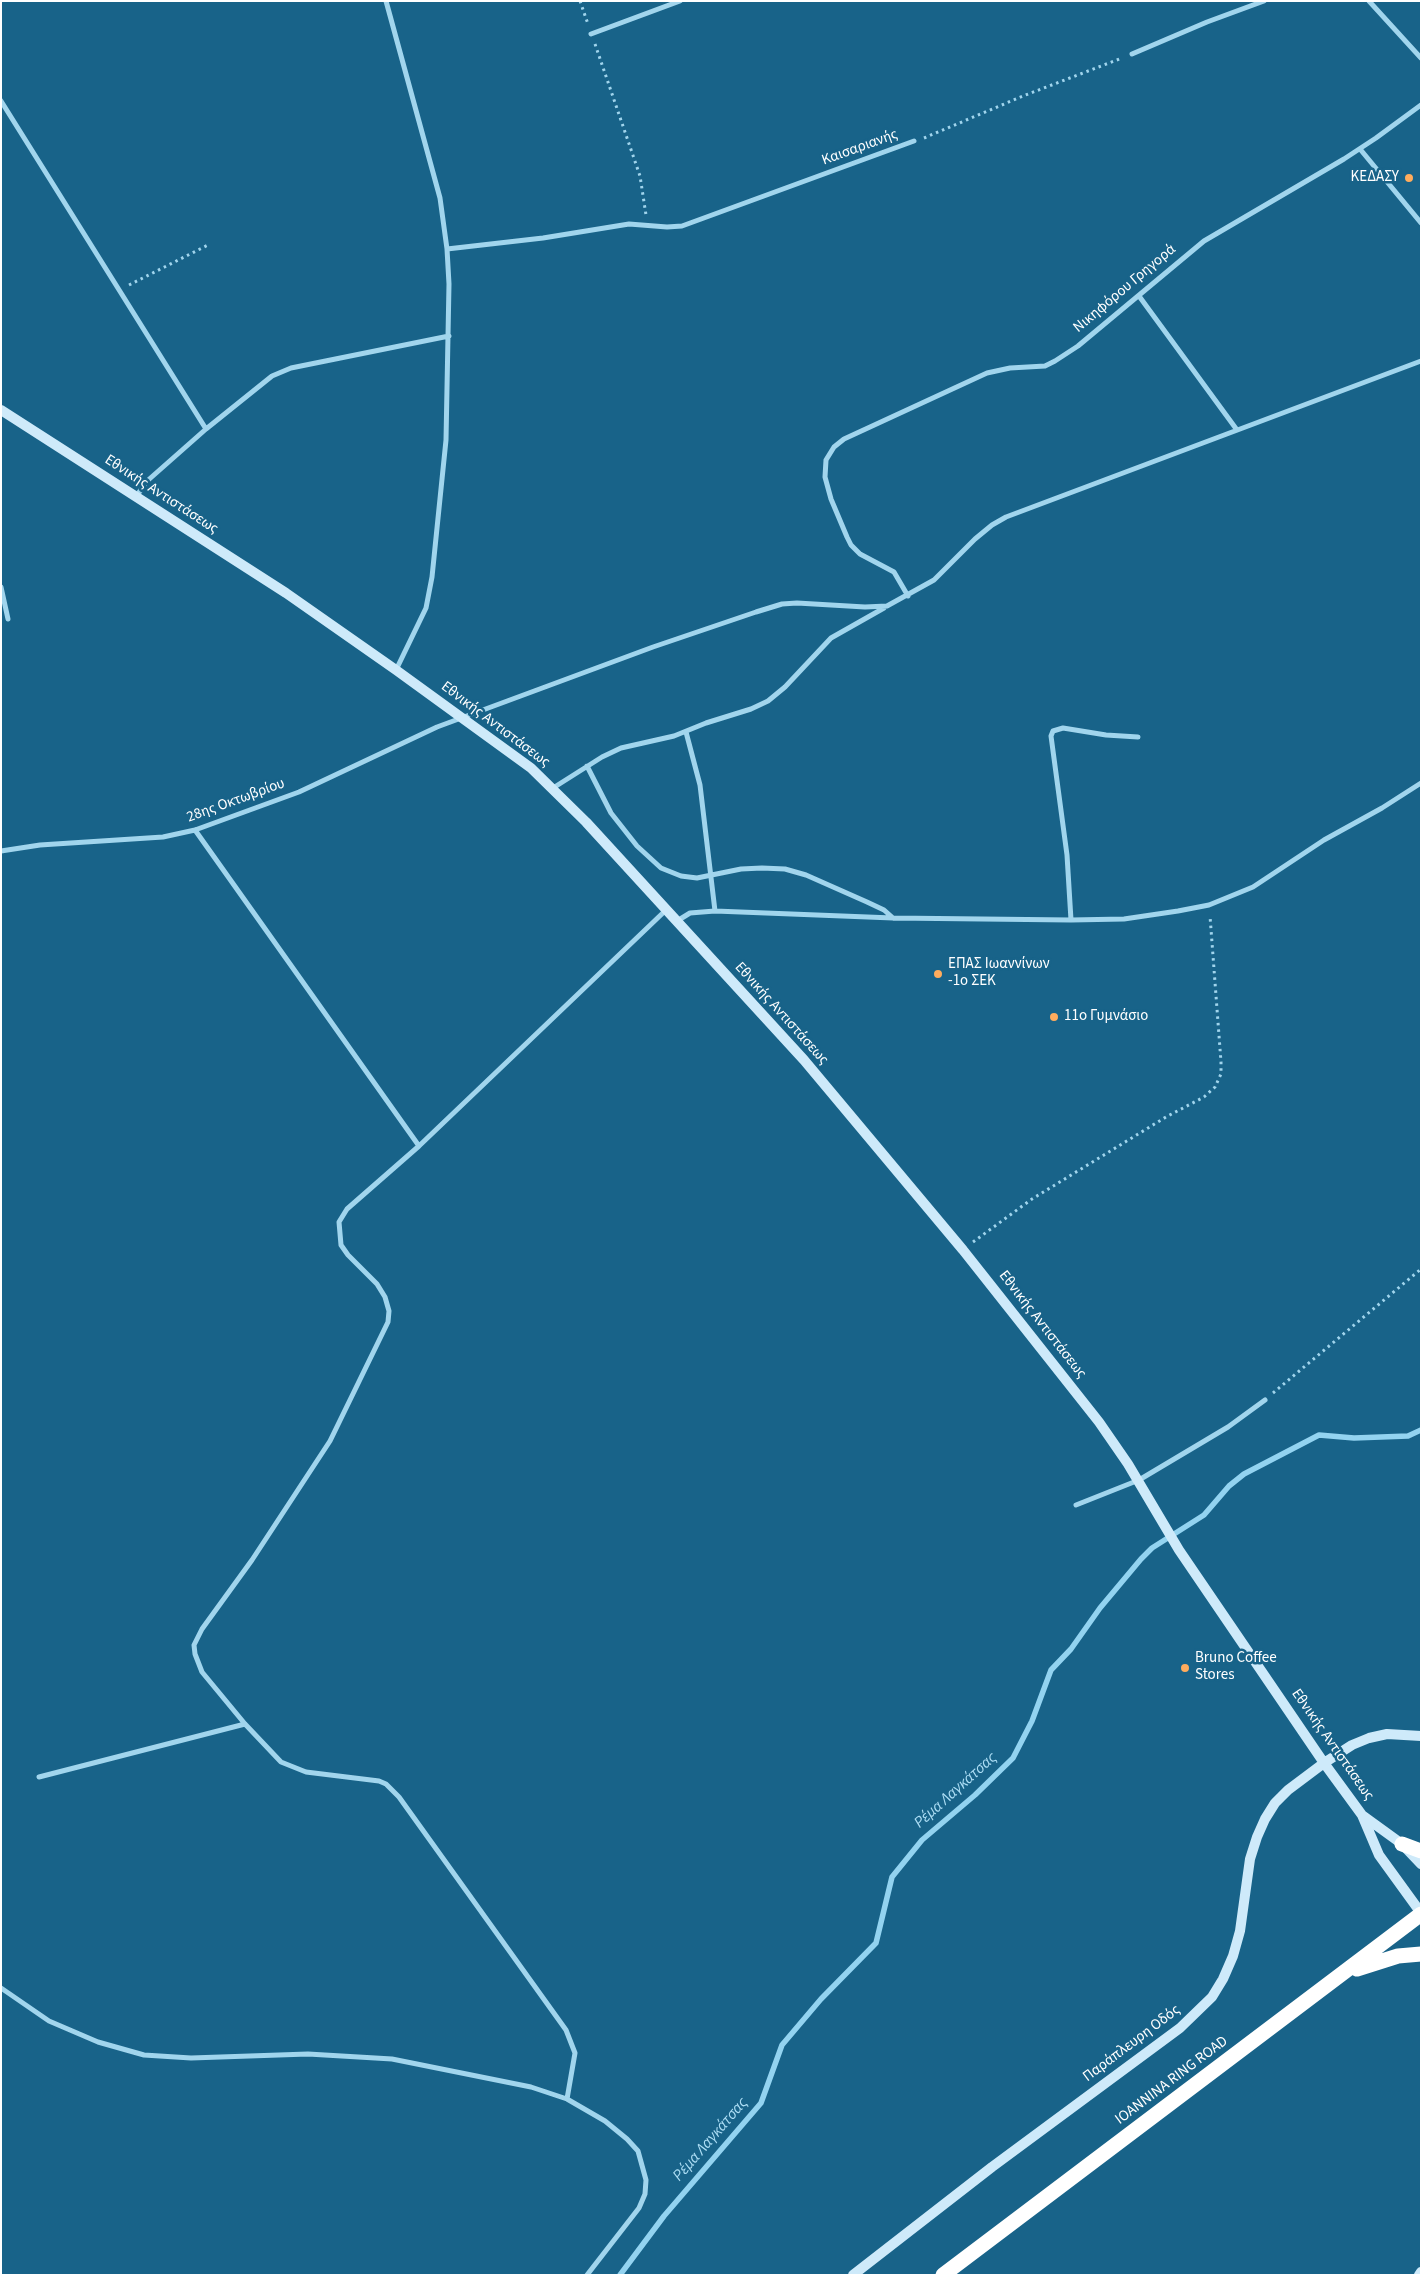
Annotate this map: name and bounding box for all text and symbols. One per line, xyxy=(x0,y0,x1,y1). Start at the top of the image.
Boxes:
street label: Καισαριανής xyxy=(820,126,900,170)
place label: ΚΕΔΑΣΥ xyxy=(1351,169,1399,187)
marker: ΚΕΔΑΣΥ xyxy=(1403,172,1415,184)
street label: Νικηφόρου Γρηγορά xyxy=(1070,241,1180,337)
street label: Εθνικής Αντιστάσεως xyxy=(101,452,221,538)
street label: Εθνικής Αντιστάσεως xyxy=(437,678,553,772)
street label: 28ης Οκτωβρίου xyxy=(185,775,287,827)
place label: ΕΠΑΣ Ιωαννίνων -1ο ΣΕΚ xyxy=(948,956,1050,991)
street label: Εθνικής Αντιστάσεως xyxy=(730,959,832,1069)
marker: ΕΠΑΣ Ιωαννίνων -1ο ΣΕΚ xyxy=(932,968,944,980)
place label: 11o Γυμνάσιο xyxy=(1064,1008,1148,1026)
marker: 11o Γυμνάσιο xyxy=(1048,1011,1060,1023)
street label: Εθνικής Αντιστάσεως xyxy=(994,1268,1090,1382)
place label: Bruno Coffee Stores xyxy=(1195,1650,1277,1685)
marker: Bruno Coffee Stores xyxy=(1179,1662,1191,1674)
street label: Εθνικής Αντιστάσεως xyxy=(1287,1686,1377,1804)
water label: Ρέμα Λαγκάτσας xyxy=(911,1749,1001,1833)
street label: Παράπλευρη Οδός xyxy=(1080,2002,1184,2086)
street label: IOANNINA RING ROAD xyxy=(1112,2033,1232,2129)
water label: Ρέμα Λαγκάτσας xyxy=(669,2094,753,2186)

